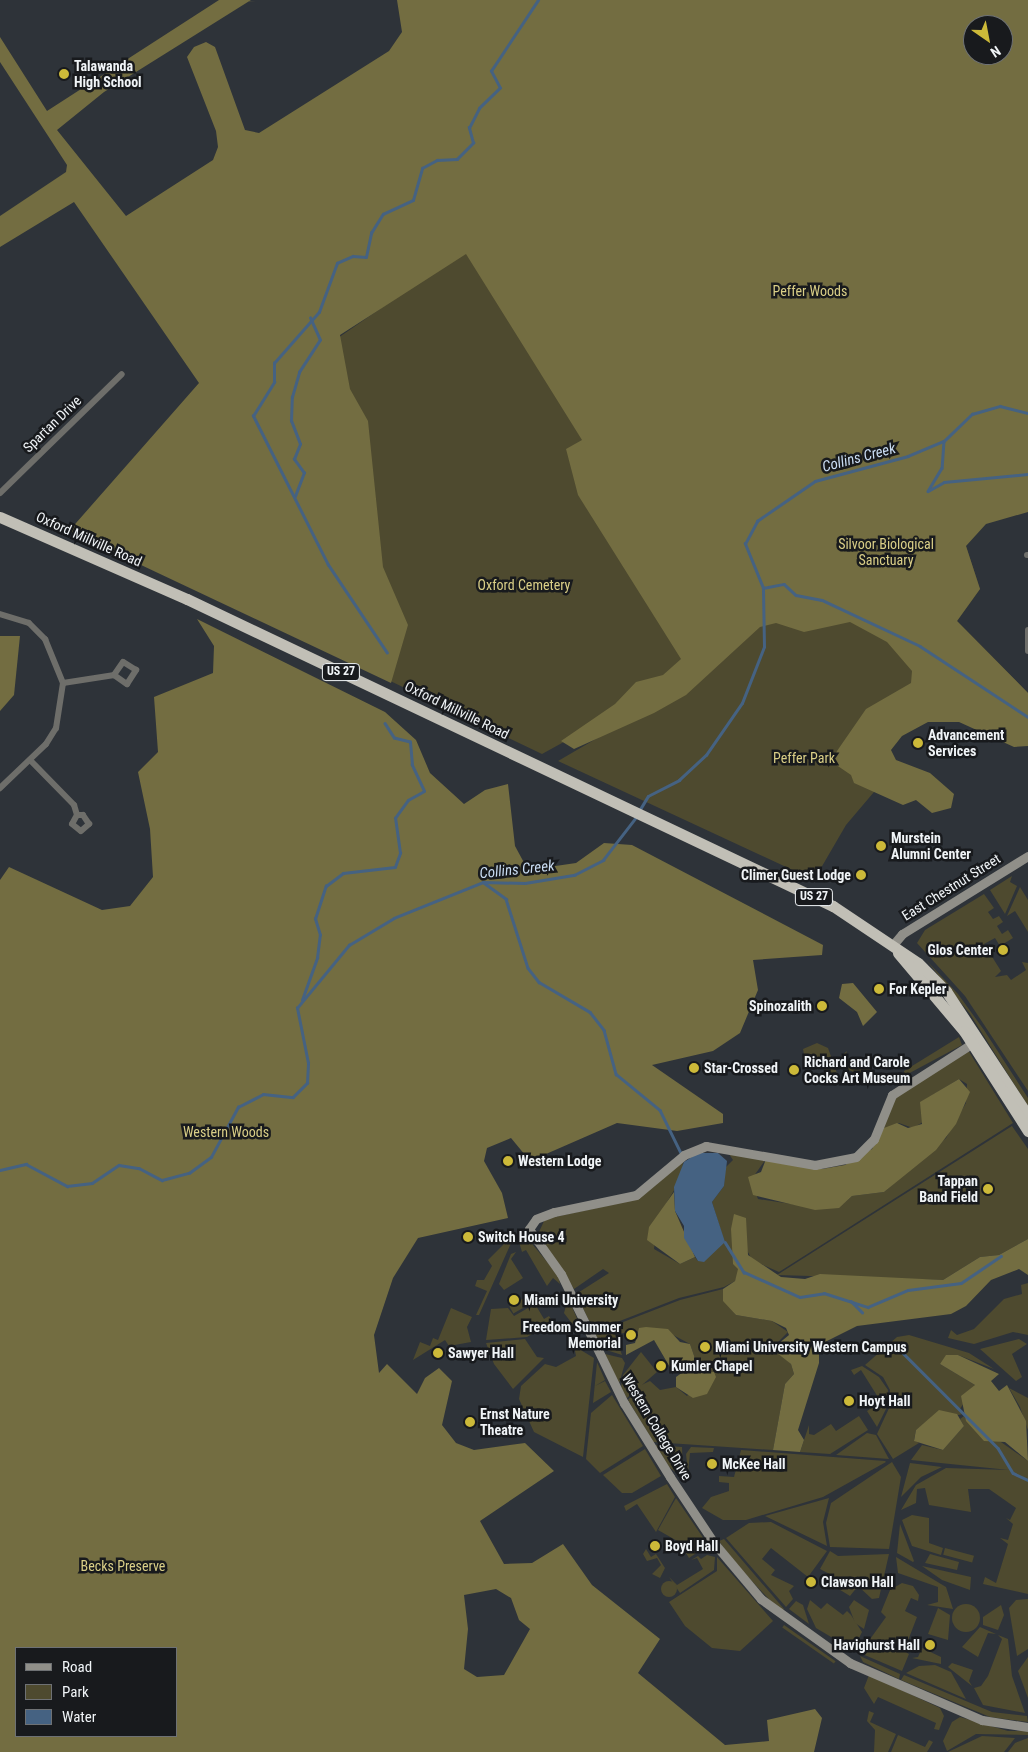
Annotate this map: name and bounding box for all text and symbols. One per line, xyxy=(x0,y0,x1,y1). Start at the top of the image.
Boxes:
north arrow xyxy=(963,15,1013,65)
text: N xyxy=(988,43,1004,61)
place label: Talawanda High School xyxy=(74,58,142,90)
marker: Talawanda High School xyxy=(58,68,70,80)
park label: Peffer Woods xyxy=(773,283,847,299)
street label: Spartan Drive xyxy=(19,392,85,456)
water label: Collins Creek xyxy=(820,440,898,476)
street label: Oxford Millville Road xyxy=(33,508,145,570)
park label: Silvoor Biological Sanctuary xyxy=(838,536,934,568)
park label: Oxford Cemetery xyxy=(478,577,570,593)
road number: US 27 xyxy=(321,662,361,682)
street label: Oxford Millville Road xyxy=(402,677,512,743)
place label: Advancement Services xyxy=(928,727,1004,760)
marker: Advancement Services xyxy=(912,737,924,749)
park label: Peffer Park xyxy=(773,750,835,766)
place label: Murstein Alumni Center xyxy=(891,830,971,862)
marker: Murstein Alumni Center xyxy=(875,840,887,852)
street label: East Chestnut Street xyxy=(899,850,1003,924)
water label: Collins Creek xyxy=(479,857,555,883)
place label: Climer Guest Lodge xyxy=(741,867,851,883)
marker: Climer Guest Lodge xyxy=(855,869,867,881)
road number: US 27 xyxy=(794,888,834,906)
place label: Glos Center xyxy=(928,942,993,958)
marker: Glos Center xyxy=(997,944,1009,956)
place label: For Kepler xyxy=(889,981,946,997)
marker: For Kepler xyxy=(873,983,885,995)
place label: Spinozalith xyxy=(749,998,812,1014)
marker: Spinozalith xyxy=(816,1000,828,1012)
place label: Richard and Carole Cocks Art Museum xyxy=(804,1054,910,1086)
place label: Star-Crossed xyxy=(704,1060,778,1076)
marker: Star-Crossed xyxy=(688,1062,700,1074)
marker: Richard and Carole Cocks Art Museum xyxy=(788,1064,800,1076)
park label: Western Woods xyxy=(183,1124,269,1140)
place label: Western Lodge xyxy=(518,1153,601,1169)
marker: Western Lodge xyxy=(502,1155,514,1167)
place label: Tappan Band Field xyxy=(919,1173,978,1206)
marker: Tappan Band Field xyxy=(982,1183,994,1195)
place label: Switch House 4 xyxy=(478,1229,565,1245)
marker: Switch House 4 xyxy=(462,1231,474,1243)
place label: Miami University xyxy=(524,1292,618,1308)
marker: Miami University xyxy=(508,1294,520,1306)
place label: Freedom Summer Memorial xyxy=(523,1319,621,1351)
marker: Freedom Summer Memorial xyxy=(625,1329,637,1341)
place label: Miami University Western Campus xyxy=(715,1339,907,1355)
marker: Miami University Western Campus xyxy=(699,1341,711,1353)
place label: Sawyer Hall xyxy=(448,1345,514,1361)
marker: Sawyer Hall xyxy=(432,1347,444,1359)
place label: Kumler Chapel xyxy=(671,1358,753,1374)
marker: Kumler Chapel xyxy=(655,1360,667,1372)
street label: Western College Drive xyxy=(619,1371,695,1483)
place label: Hoyt Hall xyxy=(859,1393,910,1409)
marker: Hoyt Hall xyxy=(843,1395,855,1407)
place label: Ernst Nature Theatre xyxy=(480,1406,550,1438)
marker: Ernst Nature Theatre xyxy=(464,1416,476,1428)
place label: McKee Hall xyxy=(722,1456,785,1472)
marker: McKee Hall xyxy=(706,1458,718,1470)
place label: Boyd Hall xyxy=(665,1538,718,1554)
marker: Boyd Hall xyxy=(649,1540,661,1552)
park label: Becks Preserve xyxy=(81,1558,165,1574)
place label: Clawson Hall xyxy=(821,1574,894,1590)
marker: Clawson Hall xyxy=(805,1576,817,1588)
place label: Havighurst Hall xyxy=(834,1637,920,1653)
marker: Havighurst Hall xyxy=(924,1639,936,1651)
legend xyxy=(15,1647,178,1737)
text: Road xyxy=(62,1658,92,1676)
text: Park xyxy=(62,1683,89,1701)
text: Water xyxy=(62,1708,96,1726)

